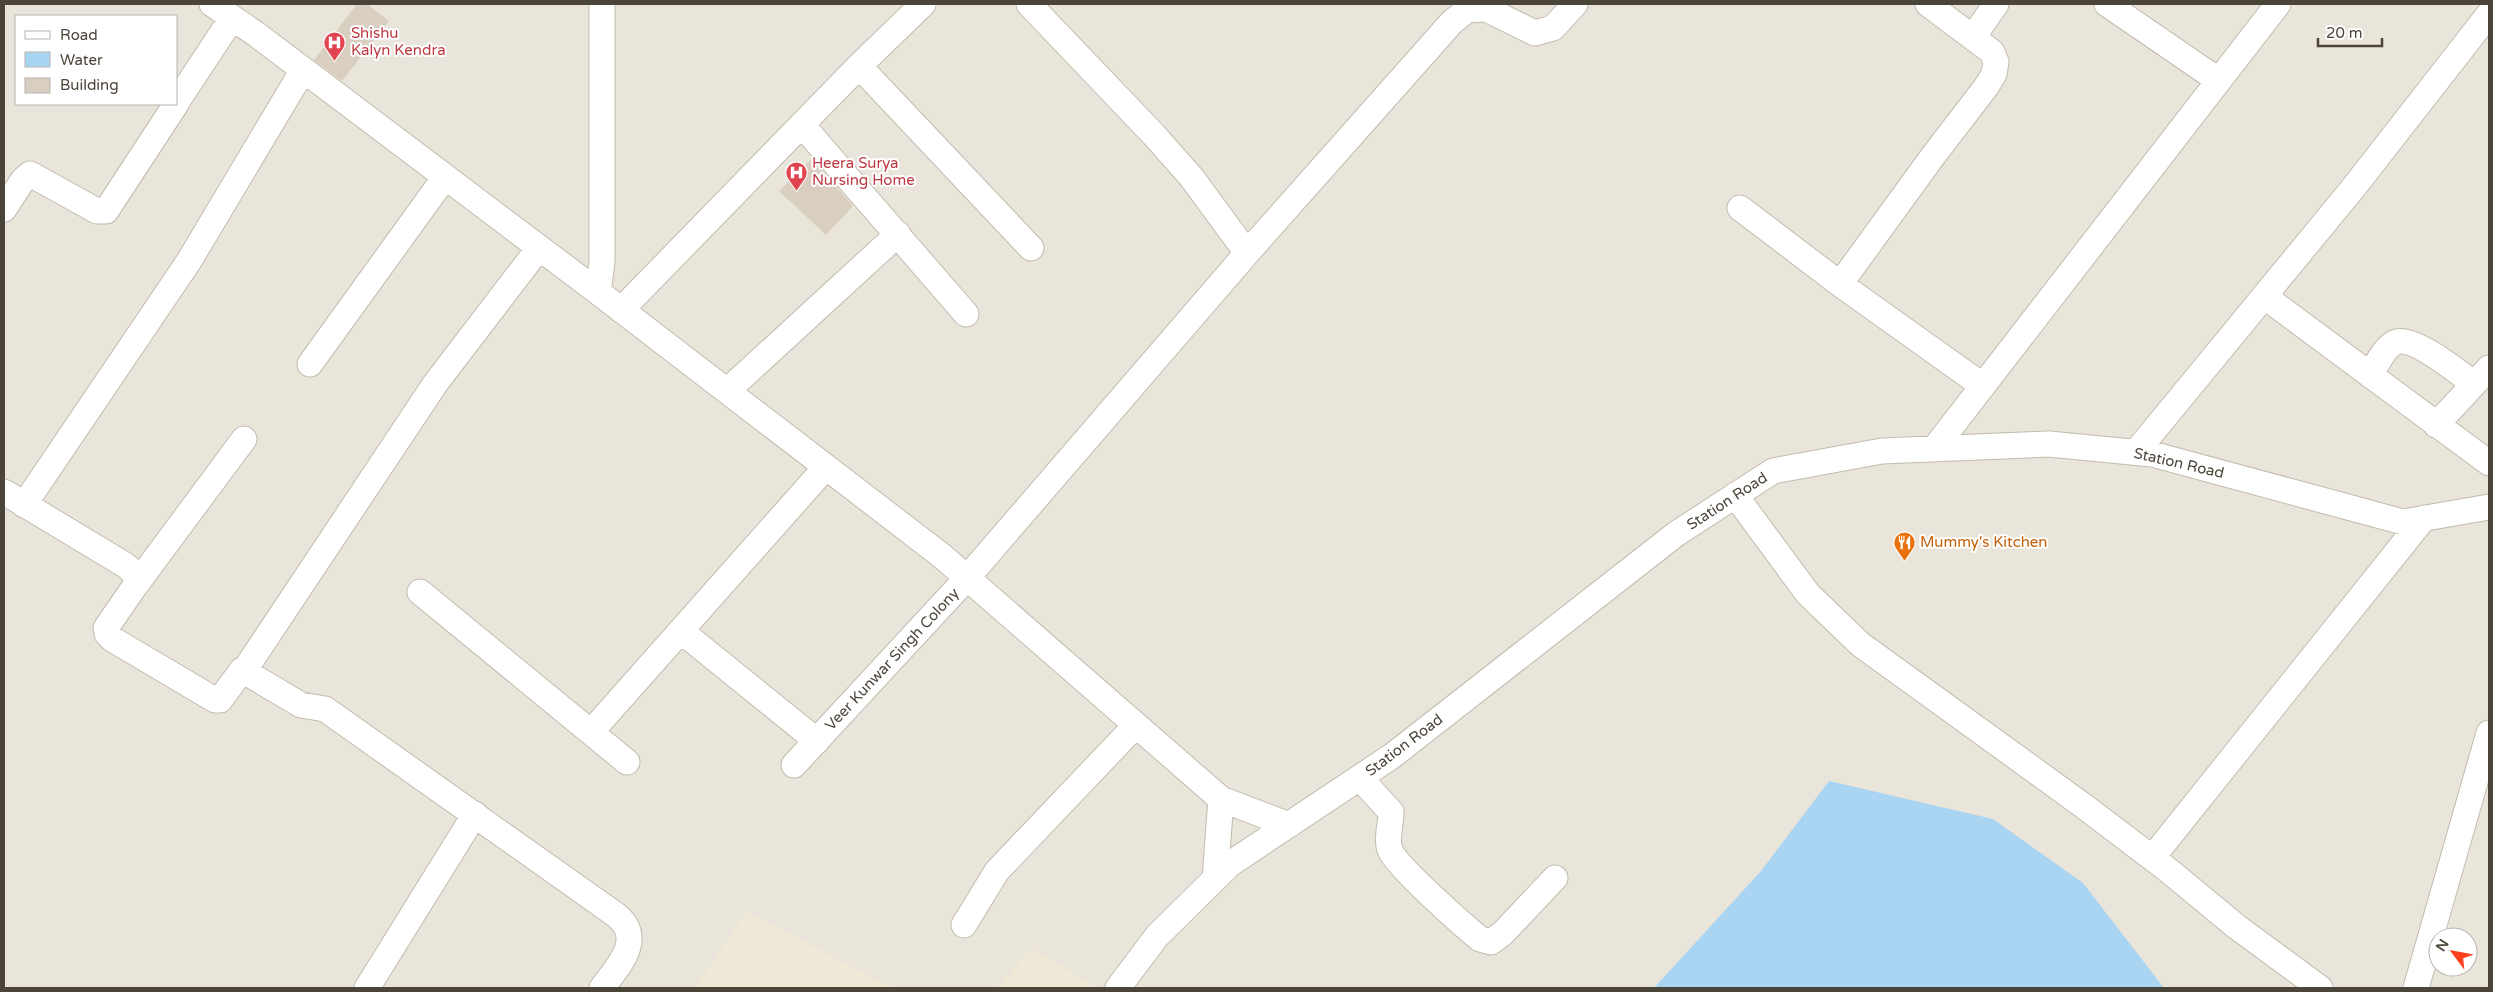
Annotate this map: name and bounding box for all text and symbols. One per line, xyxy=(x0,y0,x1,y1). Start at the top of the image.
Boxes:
legend xyxy=(15,15,178,105)
scale bar xyxy=(2318,15,2382,47)
place label: Shishu Kalyn Kendra xyxy=(351,24,446,59)
text: 20 m xyxy=(2326,24,2363,42)
text: Road xyxy=(60,26,98,44)
hospital icon: Shishu Kalyn Kendra xyxy=(323,30,347,61)
text: Water xyxy=(60,51,103,69)
text: Building xyxy=(60,76,119,94)
place label: Heera Surya Nursing Home xyxy=(812,154,915,189)
hospital icon: Heera Surya Nursing Home xyxy=(784,160,808,191)
street label: Station Road xyxy=(2132,444,2226,482)
street label: Station Road xyxy=(1683,468,1771,534)
restaurant icon: Mummy's Kitchen xyxy=(1892,530,1916,561)
place label: Mummy's Kitchen xyxy=(1920,533,2048,551)
street label: Veer Kunwar Singh Colony xyxy=(821,584,963,734)
street label: Station Road xyxy=(1362,710,1446,780)
north arrow xyxy=(2428,927,2478,977)
text: N xyxy=(2432,936,2453,955)

